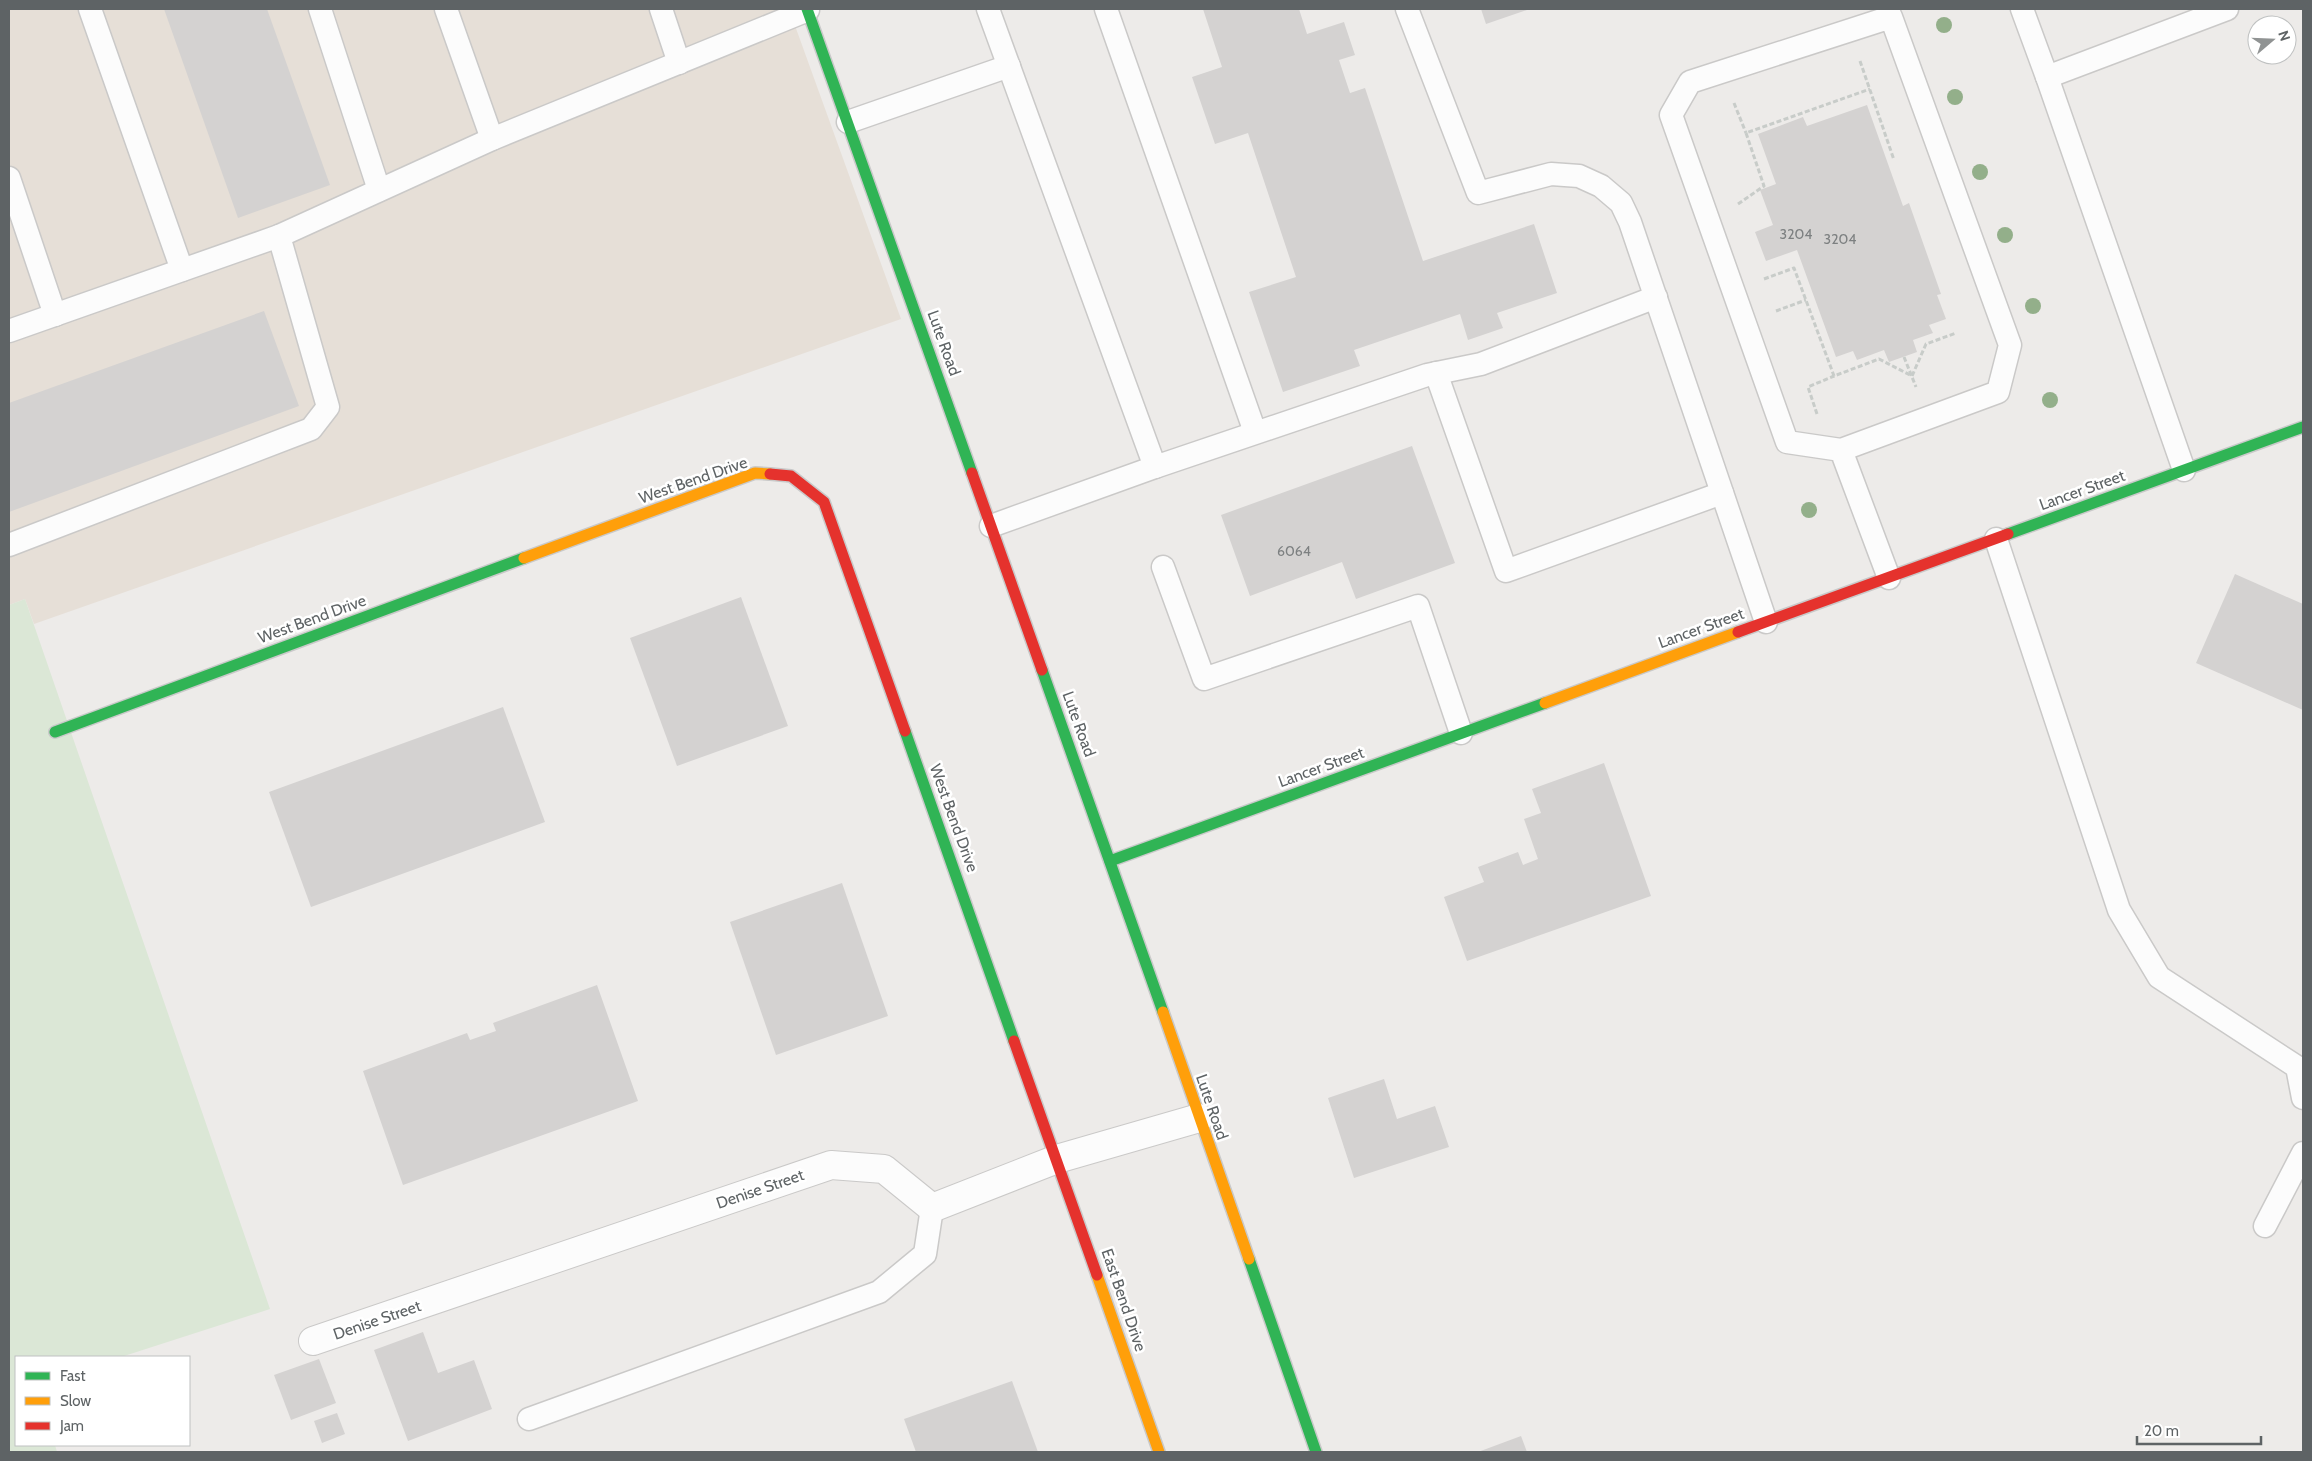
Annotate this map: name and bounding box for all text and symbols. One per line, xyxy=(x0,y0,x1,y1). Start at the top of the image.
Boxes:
north arrow xyxy=(2247,15,2297,65)
text: N xyxy=(2274,28,2294,43)
house number: 3204 xyxy=(1780,225,1812,243)
house number: 3204 xyxy=(1824,230,1856,248)
street label: Lute Road xyxy=(923,308,965,378)
street label: West Bend Drive xyxy=(636,453,750,507)
street label: Lancer Street xyxy=(2037,466,2128,514)
house number: 6064 xyxy=(1277,542,1311,560)
street label: West Bend Drive xyxy=(255,591,369,647)
street label: Lancer Street xyxy=(1656,604,1747,652)
street label: Lute Road xyxy=(1058,689,1100,759)
street label: Lancer Street xyxy=(1276,743,1367,791)
street label: West Bend Drive xyxy=(926,761,982,875)
street label: Lute Road xyxy=(1192,1072,1232,1142)
street label: Denise Street xyxy=(714,1165,807,1213)
street label: East Bend Drive xyxy=(1098,1246,1150,1354)
street label: Denise Street xyxy=(331,1296,424,1344)
legend xyxy=(15,1356,190,1446)
text: Fast xyxy=(60,1367,85,1385)
text: Slow xyxy=(60,1392,91,1410)
scale bar xyxy=(2137,1414,2261,1446)
text: Jam xyxy=(59,1417,84,1435)
text: 20 m xyxy=(2144,1422,2179,1440)

